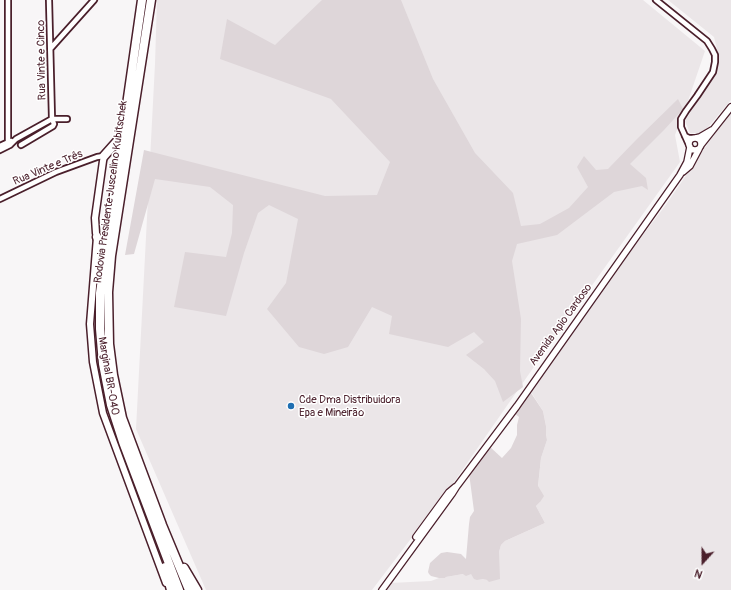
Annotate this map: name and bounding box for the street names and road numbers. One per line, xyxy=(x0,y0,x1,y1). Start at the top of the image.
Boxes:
street label: Rua Vinte e Cinco xyxy=(35,20,49,100)
street label: Rodovia Presidente Juscelino Kubitschek xyxy=(92,100,130,284)
street label: Rua Vinte e Três xyxy=(11,147,85,189)
street label: Avenida Apio Cardoso xyxy=(527,282,595,368)
street label: Marginal BR-040 xyxy=(95,336,121,416)

